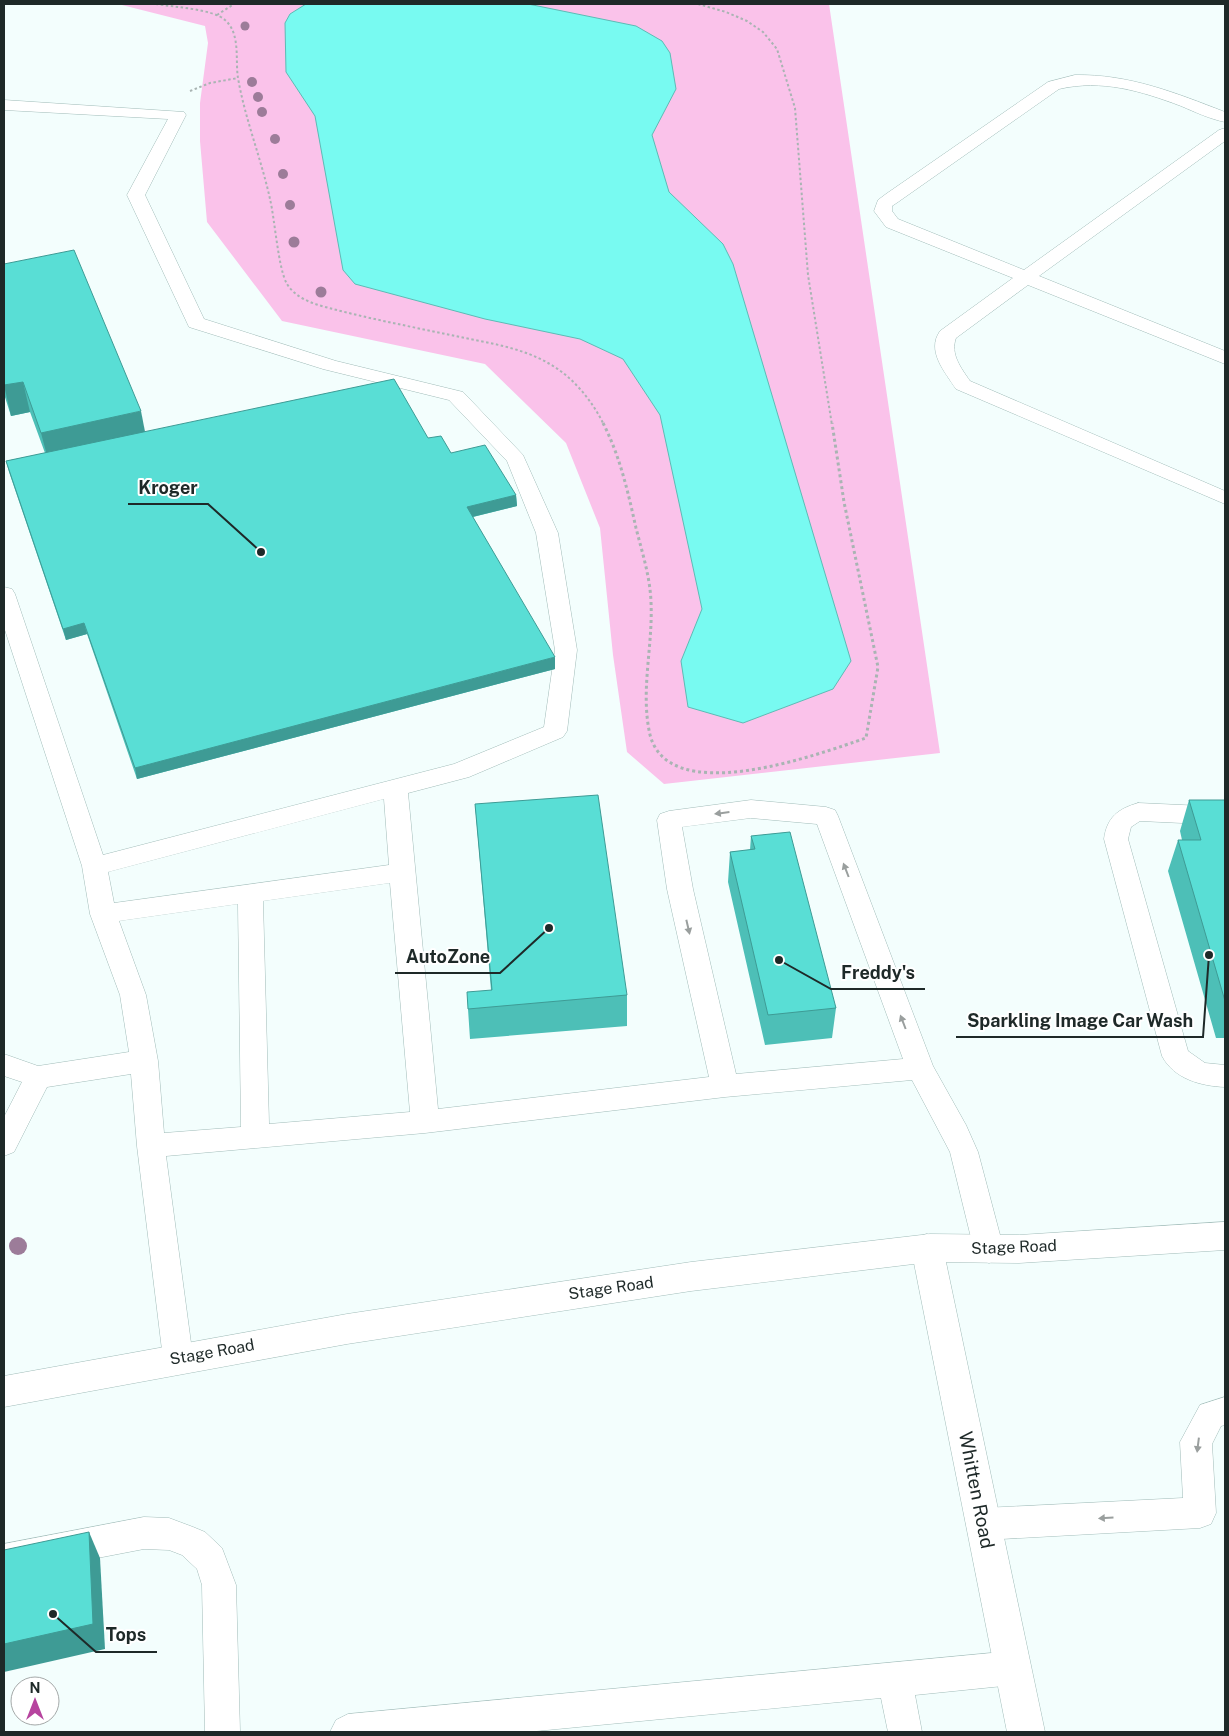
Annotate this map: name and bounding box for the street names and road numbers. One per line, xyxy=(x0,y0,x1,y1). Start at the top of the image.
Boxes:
street label: Stage Road xyxy=(971,1236,1057,1258)
street label: Stage Road xyxy=(567,1273,655,1303)
street label: Stage Road xyxy=(168,1335,256,1369)
street label: Whitten Road xyxy=(955,1430,999,1550)

